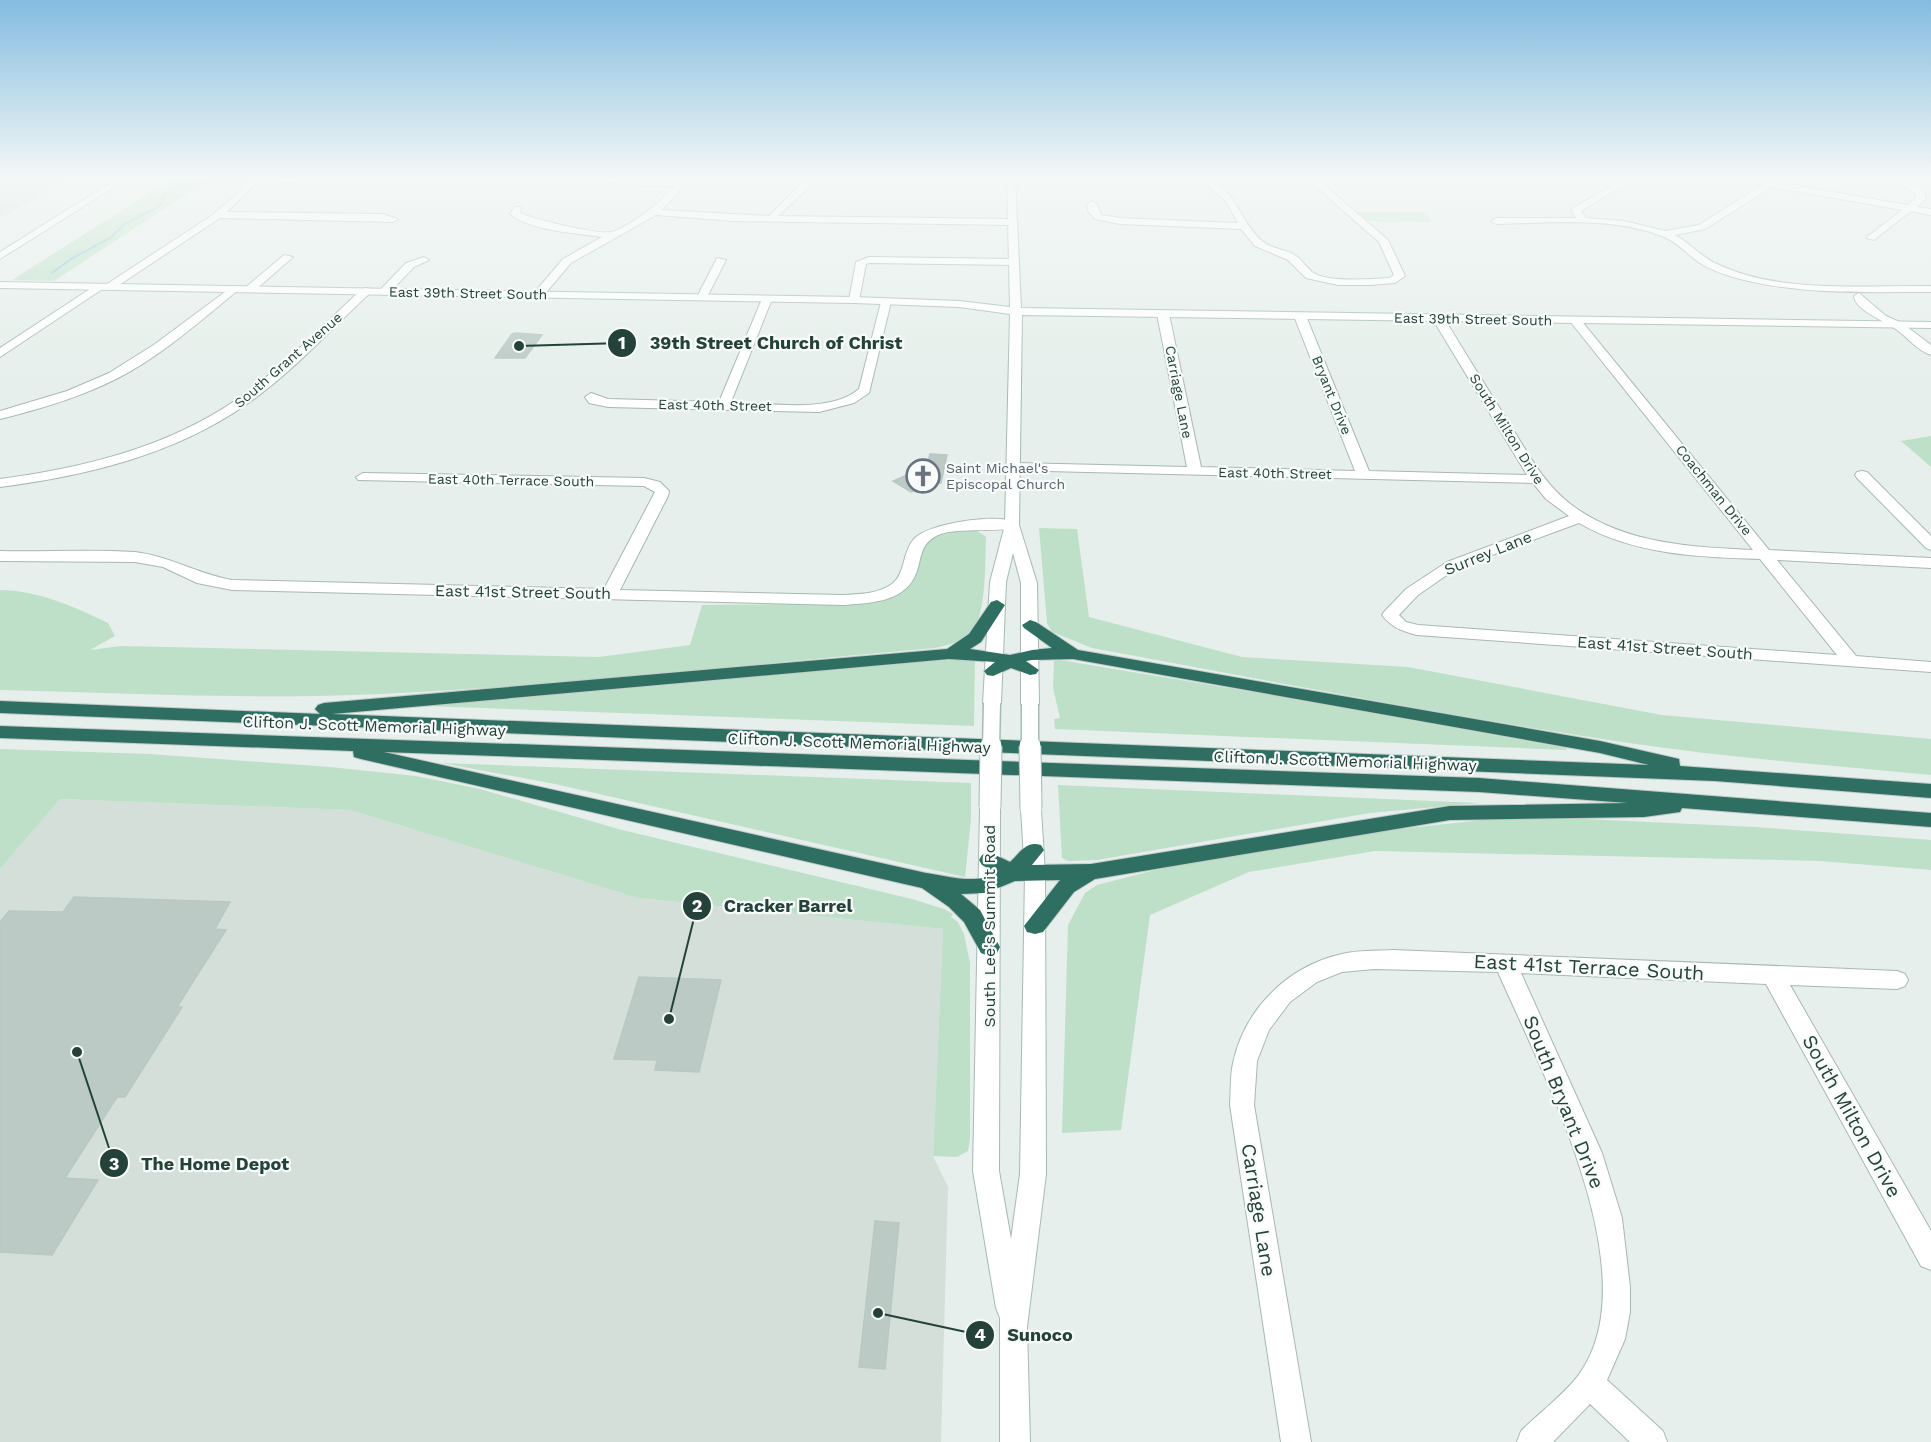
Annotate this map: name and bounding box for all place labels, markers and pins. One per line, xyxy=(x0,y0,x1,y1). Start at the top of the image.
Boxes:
callout: 39th Street Church of Christ xyxy=(607,325,914,361)
church icon: Saint Michael's Episcopal Church xyxy=(905,458,941,494)
place label: Saint Michael's Episcopal Church xyxy=(946,460,1065,492)
callout: Cracker Barrel xyxy=(682,888,865,924)
callout: The Home Depot xyxy=(99,1145,301,1181)
callout: Sunoco xyxy=(965,1317,1085,1353)

